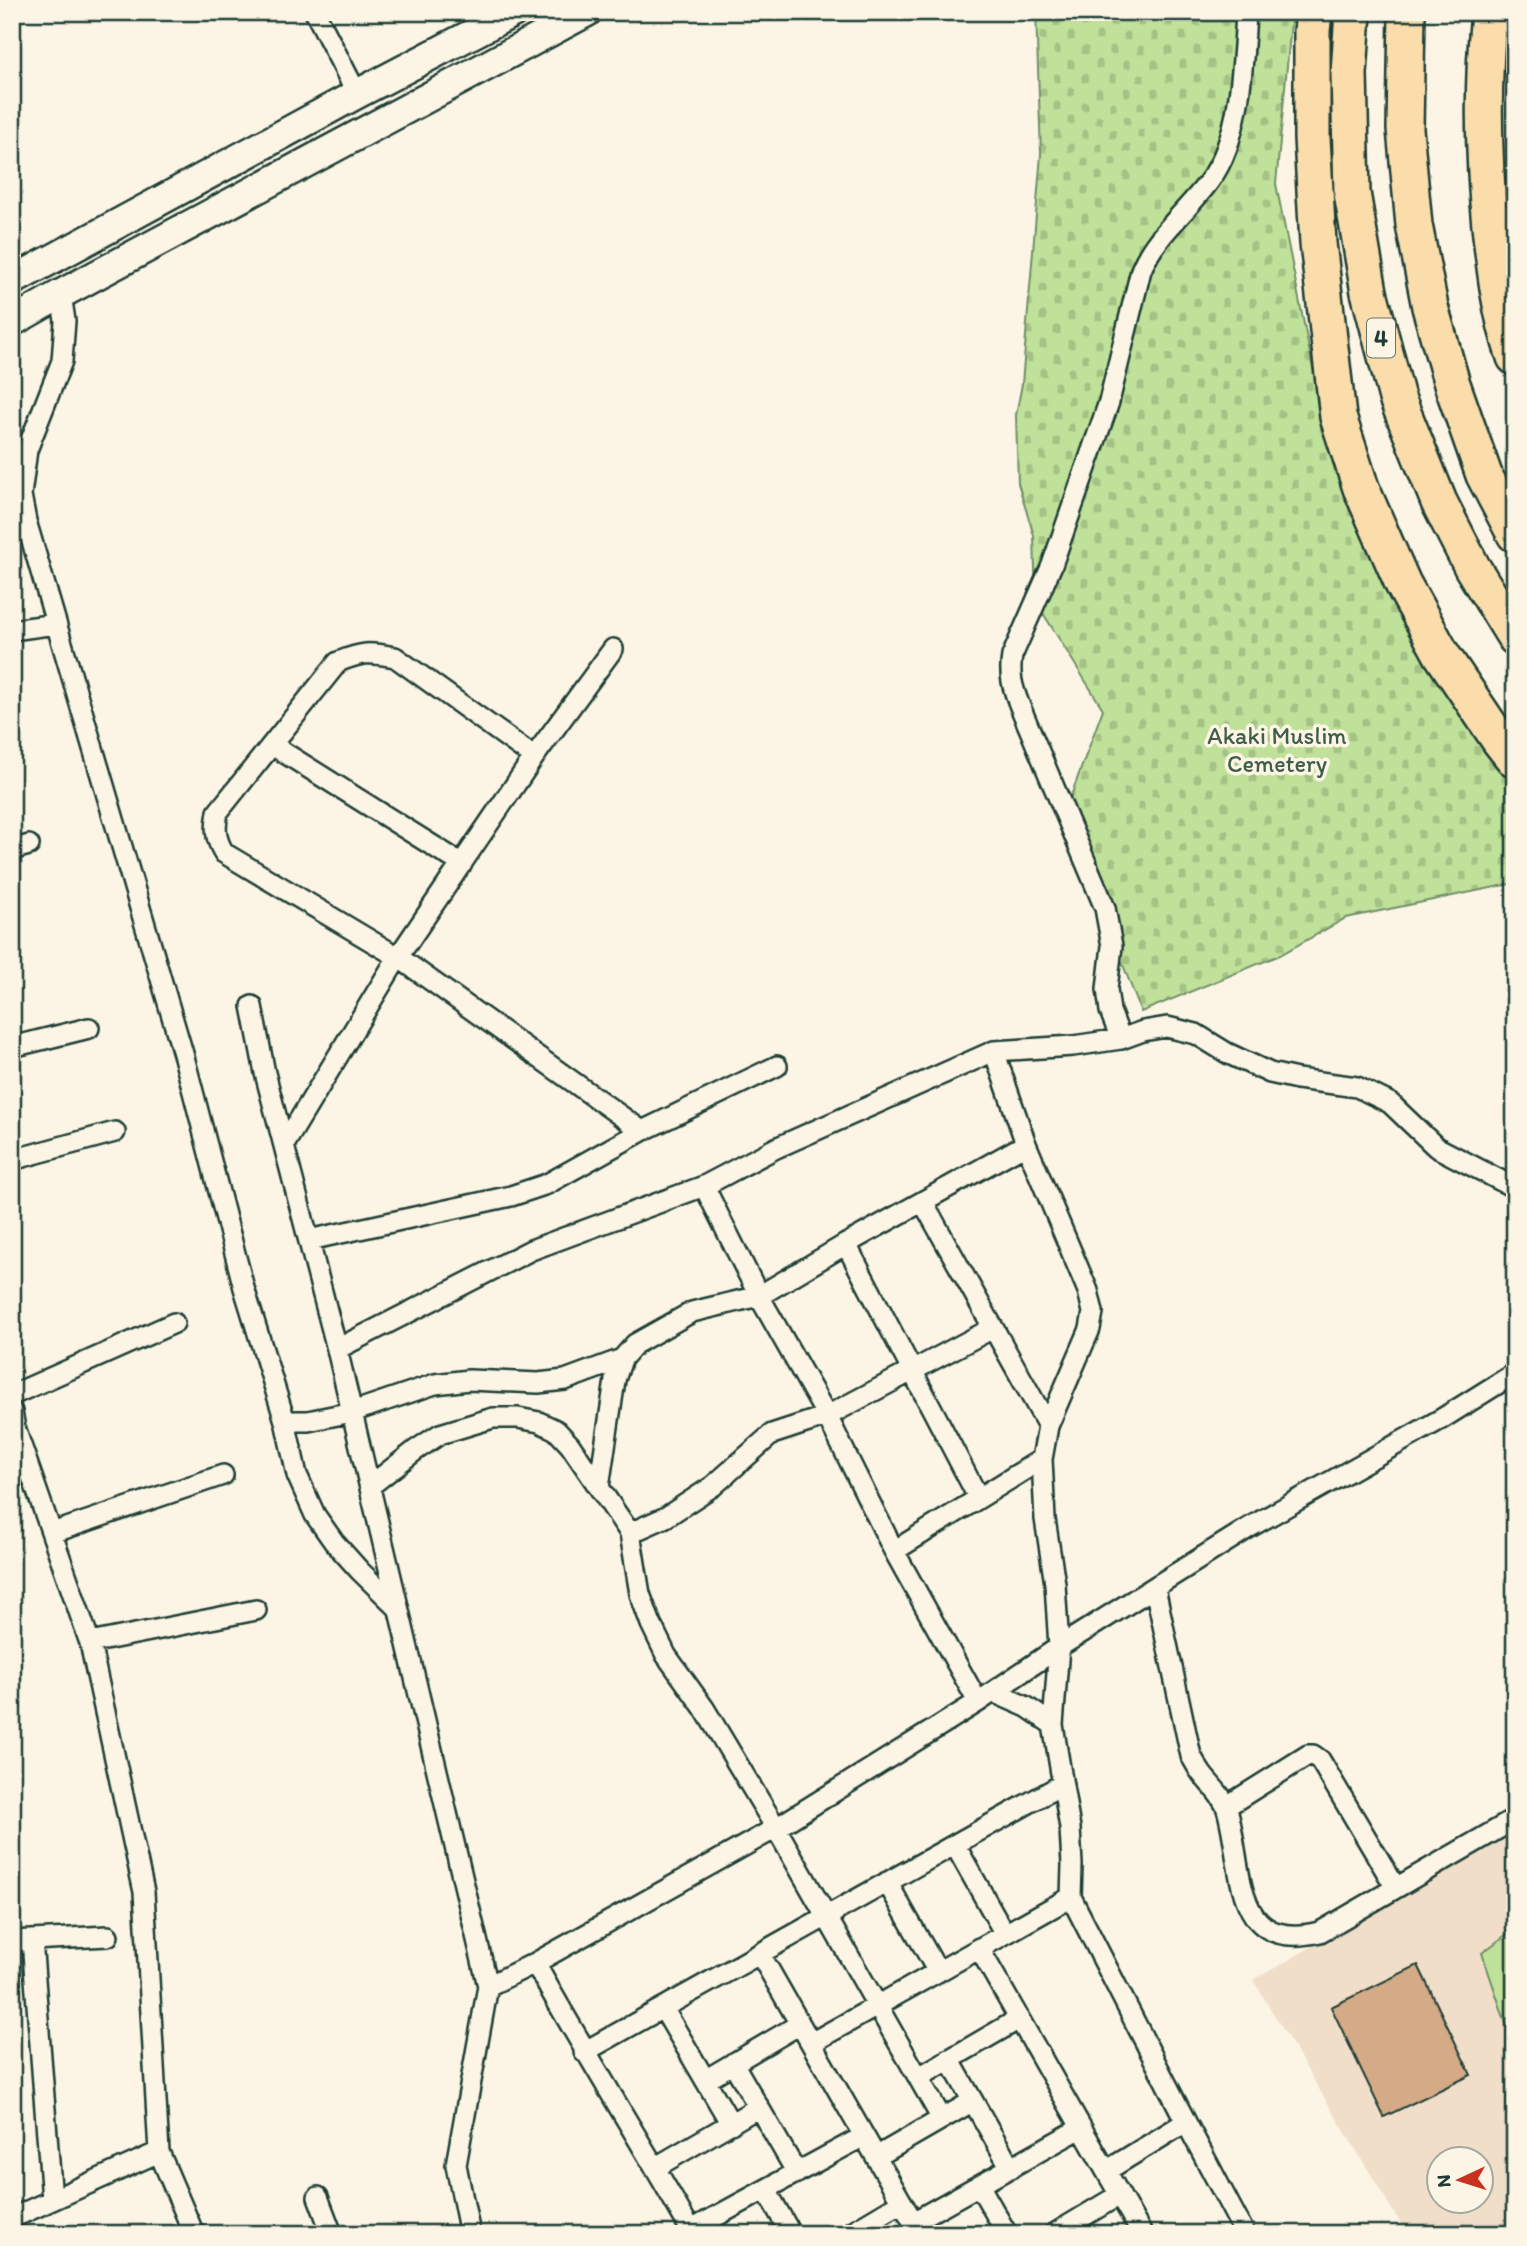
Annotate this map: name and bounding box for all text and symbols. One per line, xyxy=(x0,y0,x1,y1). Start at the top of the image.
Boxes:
road number: 4 xyxy=(1367,318,1395,358)
park label: Akaki Muslim Cemetery xyxy=(1207,721,1347,778)
north arrow xyxy=(1426,2144,1496,2214)
text: N xyxy=(1432,2174,1455,2188)

